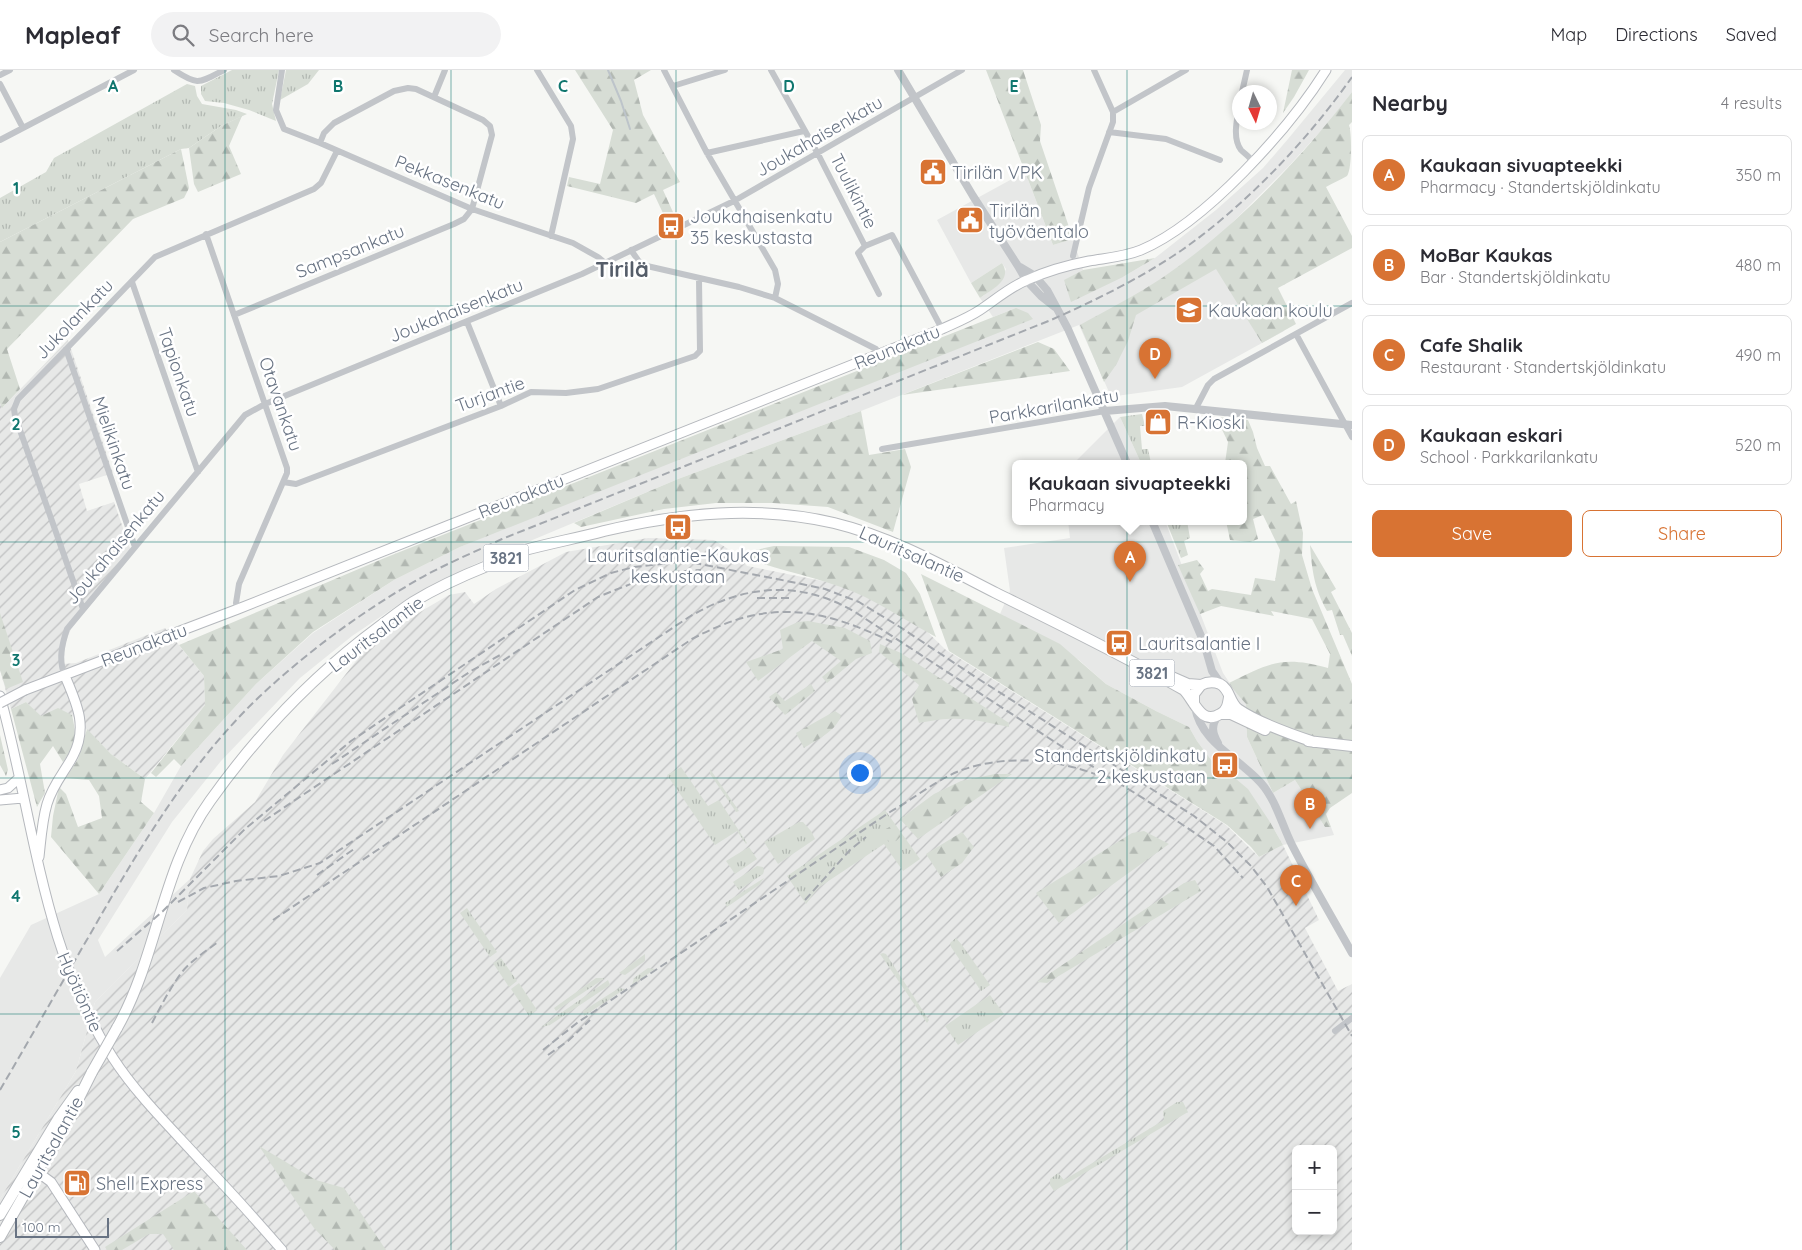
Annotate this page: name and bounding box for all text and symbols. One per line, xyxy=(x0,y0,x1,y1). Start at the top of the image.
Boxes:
search box xyxy=(151,12,501,57)
text: Mapleaf xyxy=(25,20,121,50)
icon: search xyxy=(169,21,197,49)
text: Search here xyxy=(209,23,314,47)
text: Map xyxy=(1550,23,1587,46)
text: Directions xyxy=(1615,23,1698,46)
text: Saved xyxy=(1726,23,1777,46)
text: A xyxy=(108,76,119,96)
text: B xyxy=(333,76,343,96)
text: C xyxy=(558,76,568,96)
text: D xyxy=(783,76,795,96)
text: E xyxy=(1009,76,1019,96)
north arrow xyxy=(1232,85,1277,130)
street label: Joukahaisenkatu xyxy=(751,90,887,182)
text: Nearby xyxy=(1372,90,1448,116)
text: 4 results xyxy=(1721,93,1782,113)
street label: Pekkasenkatu xyxy=(392,150,508,214)
street label: Tuulikintie xyxy=(825,150,883,232)
text: Kaukaan sivuapteekki xyxy=(1420,153,1622,177)
public building icon: Tirilän VPK xyxy=(918,157,948,187)
place label: Tirilän VPK xyxy=(952,161,1043,184)
text: A xyxy=(1384,165,1394,185)
text: 350 m xyxy=(1735,165,1781,185)
text: Pharmacy · Standertskjöldinkatu xyxy=(1420,177,1661,197)
text: 1 xyxy=(13,178,19,198)
place label: Tirilän työväentalo xyxy=(989,199,1089,243)
place label: Joukahaisenkatu 35 keskustasta xyxy=(690,205,833,249)
public building icon: Tirilän työväentalo xyxy=(955,205,985,235)
bus stop icon: Joukahaisenkatu 35 keskustasta xyxy=(656,211,686,241)
street label: Sampsankatu xyxy=(292,219,408,283)
text: MoBar Kaukas xyxy=(1420,243,1553,267)
district label: Tirilä xyxy=(595,255,649,283)
text: B xyxy=(1384,255,1394,275)
text: 480 m xyxy=(1735,255,1781,275)
text: Bar · Standertskjöldinkatu xyxy=(1420,267,1611,287)
street label: Joukahaisenkatu xyxy=(386,273,526,347)
street label: Jukolankatu xyxy=(30,274,118,364)
school or university icon: Kaukaan koulu xyxy=(1174,295,1204,325)
place label: Kaukaan koulu xyxy=(1208,299,1333,322)
street label: Reunakatu xyxy=(851,319,943,375)
street label: Tapionkatu xyxy=(153,324,205,420)
text: Cafe Shalik xyxy=(1420,333,1523,357)
pin: D xyxy=(1139,338,1171,379)
text: C xyxy=(1384,345,1394,365)
text: 490 m xyxy=(1735,345,1781,365)
street label: Otavankatu xyxy=(254,354,308,454)
text: Restaurant · Standertskjöldinkatu xyxy=(1420,357,1666,377)
street label: Turjantie xyxy=(452,371,528,417)
street label: Parkkarilankatu xyxy=(987,383,1121,429)
street label: Mielikinkatu xyxy=(87,393,141,493)
shop icon: R-Kioski xyxy=(1143,407,1173,437)
place label: R-Kioski xyxy=(1177,411,1245,434)
text: 2 xyxy=(11,414,21,434)
text: Kaukaan eskari xyxy=(1420,423,1563,447)
text: D xyxy=(1383,435,1395,455)
text: 520 m xyxy=(1735,435,1781,455)
text: School · Parkkarilankatu xyxy=(1420,447,1598,467)
popup xyxy=(1012,460,1247,525)
street label: Reunakatu xyxy=(475,468,567,524)
text: Kaukaan sivuapteekki xyxy=(1028,471,1231,495)
street label: Joukahaisenkatu xyxy=(60,485,170,609)
text: Pharmacy xyxy=(1028,495,1105,515)
button: Save xyxy=(1372,510,1572,557)
button: Share xyxy=(1582,510,1782,557)
bus stop icon: Lauritsalantie-Kaukas keskustaan xyxy=(663,512,693,542)
street label: Lauritsalantie xyxy=(856,521,968,587)
pin: A xyxy=(1114,541,1146,582)
road number: 3821 xyxy=(484,544,528,572)
place label: Lauritsalantie-Kaukas keskustaan xyxy=(587,544,769,588)
street label: Lauritsalantie xyxy=(324,591,428,677)
street label: Reunakatu xyxy=(98,618,190,672)
bus stop icon: Lauritsalantie I xyxy=(1104,628,1134,658)
place label: Lauritsalantie I xyxy=(1138,632,1260,655)
text: 3 xyxy=(12,650,20,670)
road number: 3821 xyxy=(1130,660,1174,686)
place label: Standertskjöldinkatu 2 keskustaan xyxy=(1034,744,1206,788)
bus stop icon: Standertskjöldinkatu 2 keskustaan xyxy=(1210,750,1240,780)
your location xyxy=(847,760,873,786)
pin: B xyxy=(1294,788,1326,829)
pin: C xyxy=(1280,865,1312,906)
text: 4 xyxy=(11,886,21,906)
street label: Hyötiöntie xyxy=(52,948,108,1036)
street label: Lauritsalantie xyxy=(14,1092,88,1202)
text: 5 xyxy=(11,1122,21,1142)
map controls xyxy=(1292,1145,1337,1235)
button: + xyxy=(1292,1145,1337,1190)
fuel station icon: Shell Express xyxy=(62,1168,92,1198)
place label: Shell Express xyxy=(96,1172,203,1195)
button: − xyxy=(1292,1190,1337,1235)
scale bar xyxy=(15,1215,109,1238)
text: 100 m xyxy=(22,1218,60,1236)

